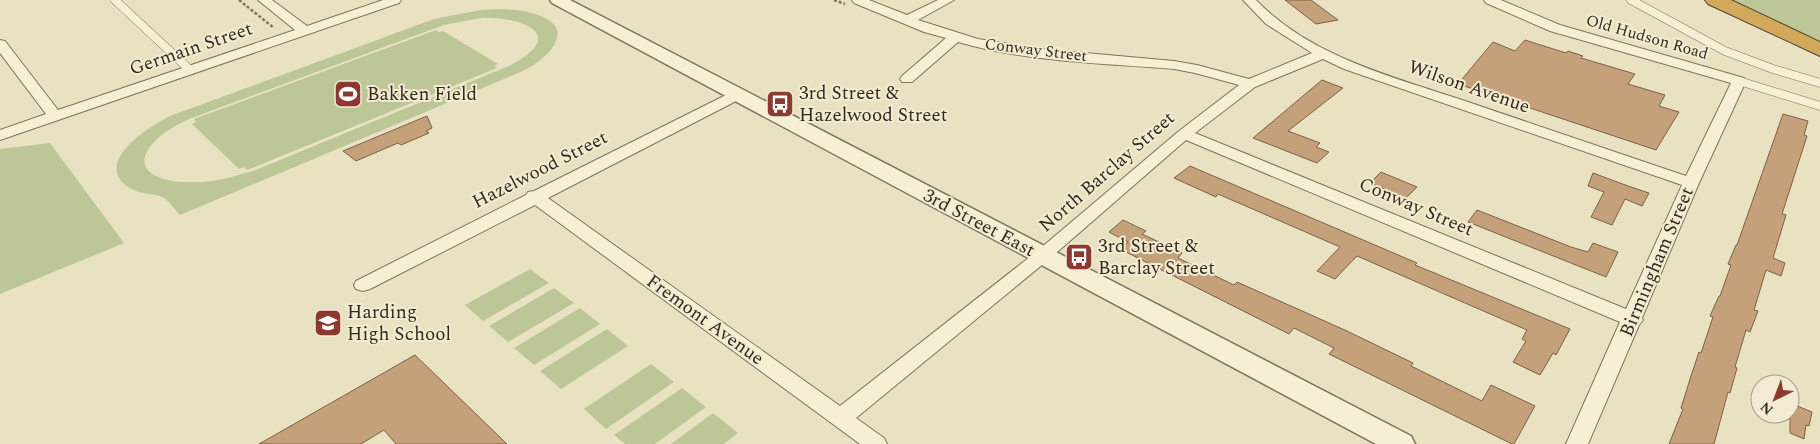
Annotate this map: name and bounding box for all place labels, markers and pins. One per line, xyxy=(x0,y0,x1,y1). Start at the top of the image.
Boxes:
sports icon: Bakken Field xyxy=(333,79,363,109)
place label: 3rd Street & Hazelwood Street xyxy=(799,79,948,130)
place label: Bakken Field xyxy=(367,80,477,109)
bus stop icon: 3rd Street & Hazelwood Street xyxy=(765,89,795,119)
place label: 3rd Street & Barclay Street xyxy=(1098,232,1215,283)
bus stop icon: 3rd Street & Barclay Street xyxy=(1064,242,1094,272)
place label: Harding High School xyxy=(347,298,451,349)
school or university icon: Harding High School xyxy=(313,308,343,338)

